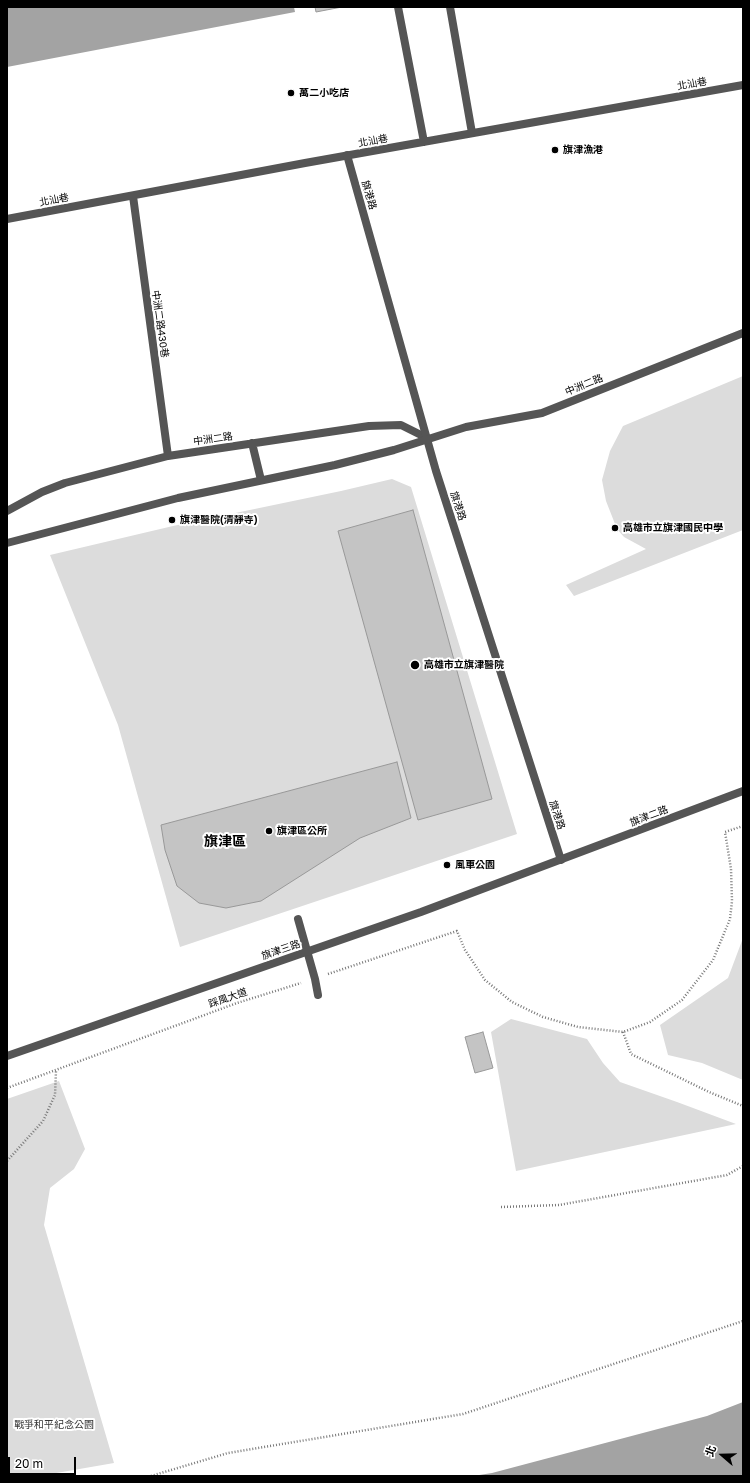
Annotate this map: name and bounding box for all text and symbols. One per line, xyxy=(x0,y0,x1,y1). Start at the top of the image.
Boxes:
street label: 北汕巷 xyxy=(676,75,708,93)
place label: 萬二小吃店 xyxy=(299,87,349,99)
marker: 萬二小吃店 xyxy=(286,88,296,98)
street label: 北汕巷 xyxy=(357,132,389,150)
place label: 旗津漁港 xyxy=(563,144,603,156)
marker: 旗津漁港 xyxy=(550,145,560,155)
street label: 旗港路 xyxy=(359,179,379,211)
street label: 北汕巷 xyxy=(38,191,70,209)
street label: 中洲二路430巷 xyxy=(149,289,171,359)
street label: 中洲二路 xyxy=(563,372,605,398)
street label: 中洲二路 xyxy=(192,430,234,448)
street label: 旗港路 xyxy=(448,490,468,522)
place label: 旗津醫院(清靜寺) xyxy=(180,514,258,526)
marker: 旗津醫院(清靜寺) xyxy=(167,515,177,525)
place label: 高雄市立旗津國民中學 xyxy=(623,522,723,534)
marker: 高雄市立旗津國民中學 xyxy=(610,523,620,533)
marker: 高雄市立旗津醫院 xyxy=(409,659,421,671)
place label: 高雄市立旗津醫院 xyxy=(424,659,504,671)
street label: 旗港路 xyxy=(547,799,567,831)
street label: 旗津二路 xyxy=(628,803,670,829)
place label: 旗津區公所 xyxy=(277,825,327,837)
marker: 旗津區公所 xyxy=(264,826,274,836)
district label: 旗津區 xyxy=(204,834,246,850)
place label: 風車公園 xyxy=(455,859,495,871)
marker: 風車公園 xyxy=(442,860,452,870)
street label: 旗津三路 xyxy=(260,938,302,962)
street label: 踩風大道 xyxy=(207,986,249,1010)
park label: 戰爭和平紀念公園 xyxy=(14,1419,94,1431)
north arrow xyxy=(702,1435,742,1475)
text: 北 xyxy=(702,1443,718,1458)
scale bar xyxy=(10,1449,78,1475)
text: 20 m xyxy=(15,1456,43,1471)

